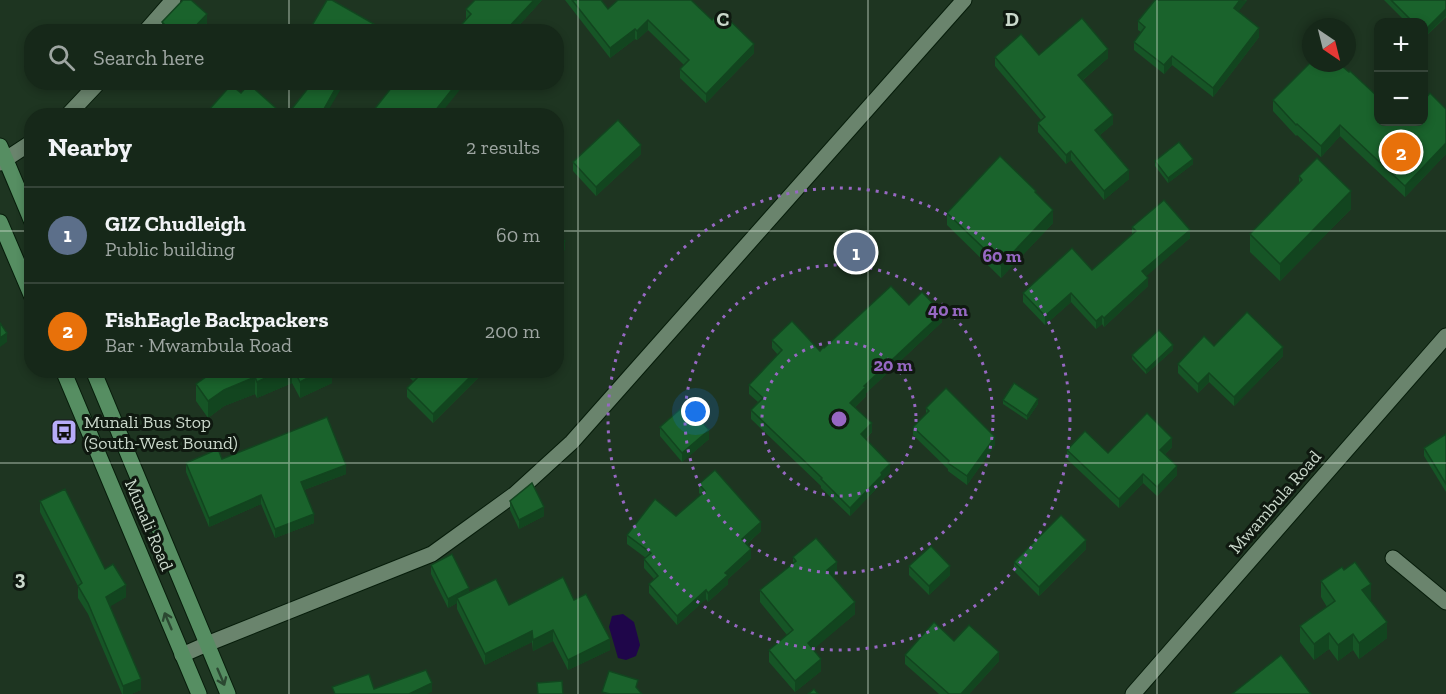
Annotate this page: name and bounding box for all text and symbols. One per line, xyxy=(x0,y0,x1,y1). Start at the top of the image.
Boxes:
text: C xyxy=(717,7,730,31)
text: D xyxy=(1005,7,1019,31)
north arrow xyxy=(1302,18,1356,72)
map controls xyxy=(1374,18,1428,126)
button: + xyxy=(1374,18,1428,72)
search box xyxy=(24,24,564,90)
icon: search xyxy=(45,41,78,74)
text: Search here xyxy=(93,44,204,71)
button: − xyxy=(1374,72,1428,126)
pin: 2 xyxy=(1382,130,1420,174)
text: Nearby xyxy=(48,131,132,163)
text: 2 results xyxy=(466,135,540,159)
text: GIZ Chudleigh xyxy=(105,210,246,237)
text: 1 xyxy=(63,223,72,247)
text: 60 m xyxy=(496,223,540,247)
pin: 1 xyxy=(836,230,876,274)
text: Public building xyxy=(105,237,235,261)
text: 60 m xyxy=(982,245,1022,267)
text: 40 m xyxy=(928,299,968,321)
text: FishEagle Backpackers xyxy=(105,306,329,333)
text: 2 xyxy=(62,319,73,343)
text: 200 m xyxy=(485,319,540,343)
text: Bar · Mwambula Road xyxy=(105,333,292,357)
text: 20 m xyxy=(873,354,913,376)
your location xyxy=(681,397,710,426)
centre of rings xyxy=(829,409,849,429)
place label: Munali Bus Stop (South-West Bound) xyxy=(84,411,238,454)
bus stop icon: Munali Bus Stop (South-West Bound) xyxy=(49,417,79,447)
street label: Mwambula Road xyxy=(1224,446,1326,558)
street label: Munali Road xyxy=(120,476,178,574)
text: 3 xyxy=(15,566,26,590)
one-way arrow xyxy=(162,612,173,630)
one-way arrow xyxy=(215,667,227,685)

